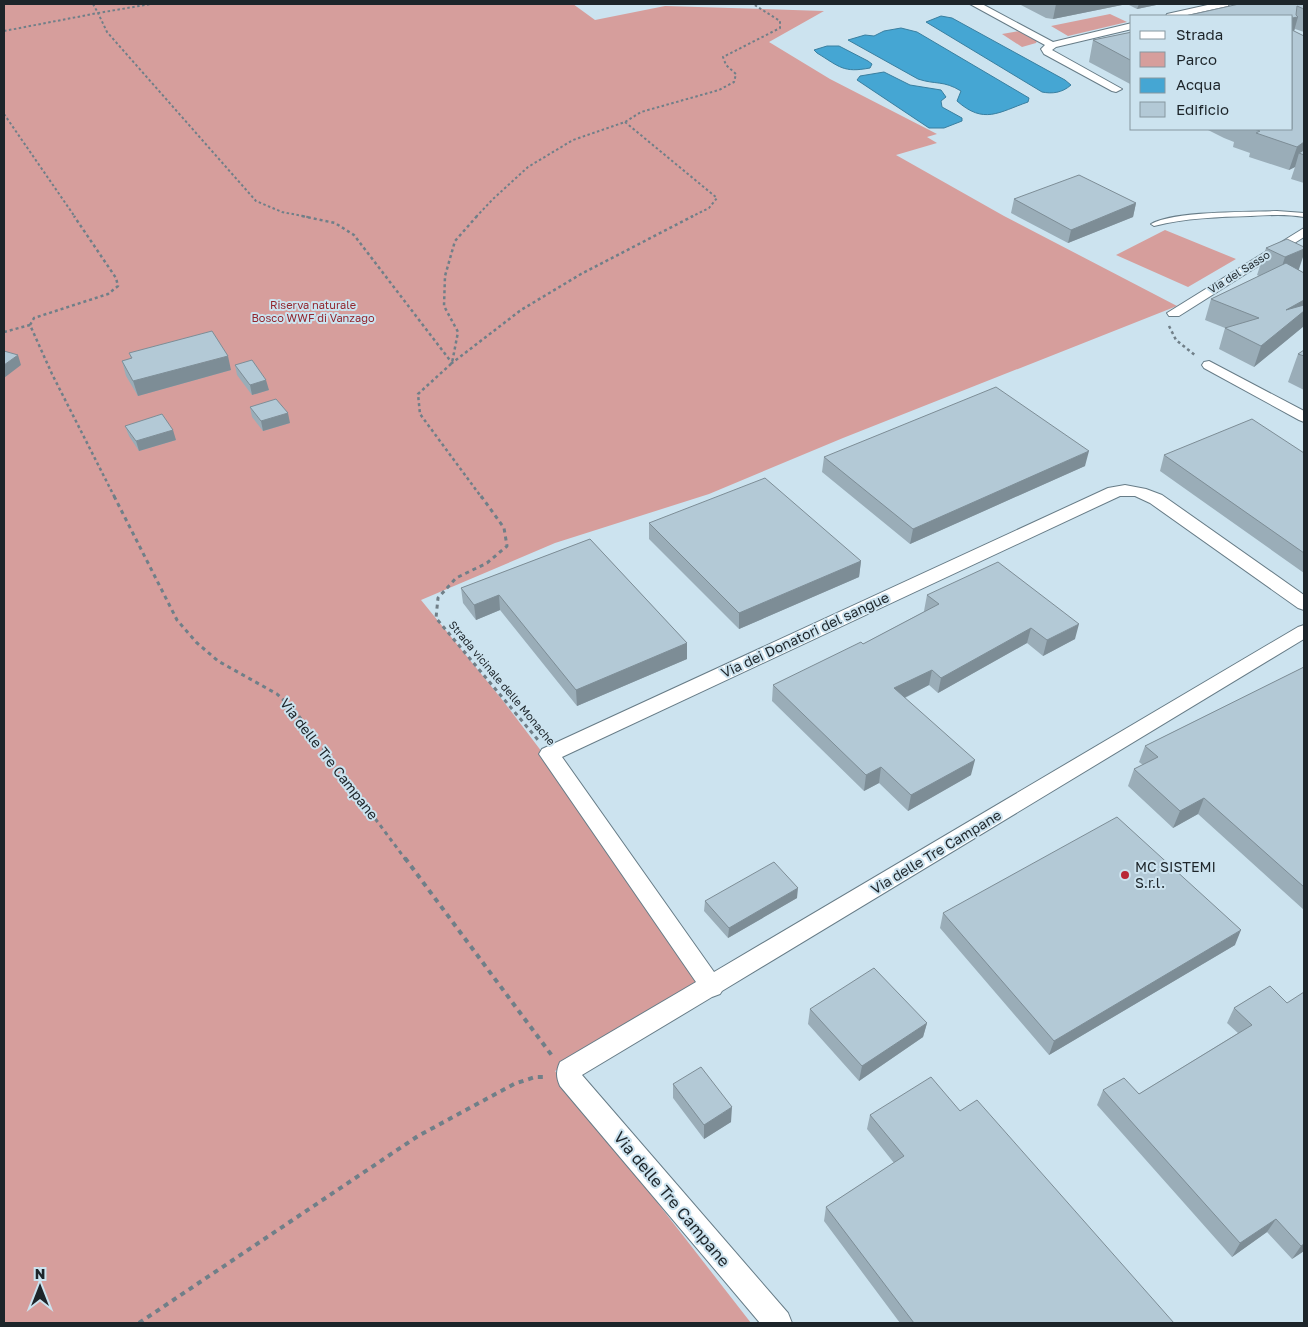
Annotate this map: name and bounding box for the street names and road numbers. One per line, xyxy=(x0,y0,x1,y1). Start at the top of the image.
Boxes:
street label: Via del Sasso xyxy=(1206,247,1272,296)
street label: Via dei Donatori del sangue xyxy=(718,588,892,681)
street label: Strada vicinale delle Monache xyxy=(447,618,558,747)
street label: Via delle Tre Campane xyxy=(277,695,382,823)
street label: Via delle Tre Campane xyxy=(867,806,1004,897)
street label: Via delle Tre Campane xyxy=(610,1127,734,1271)

